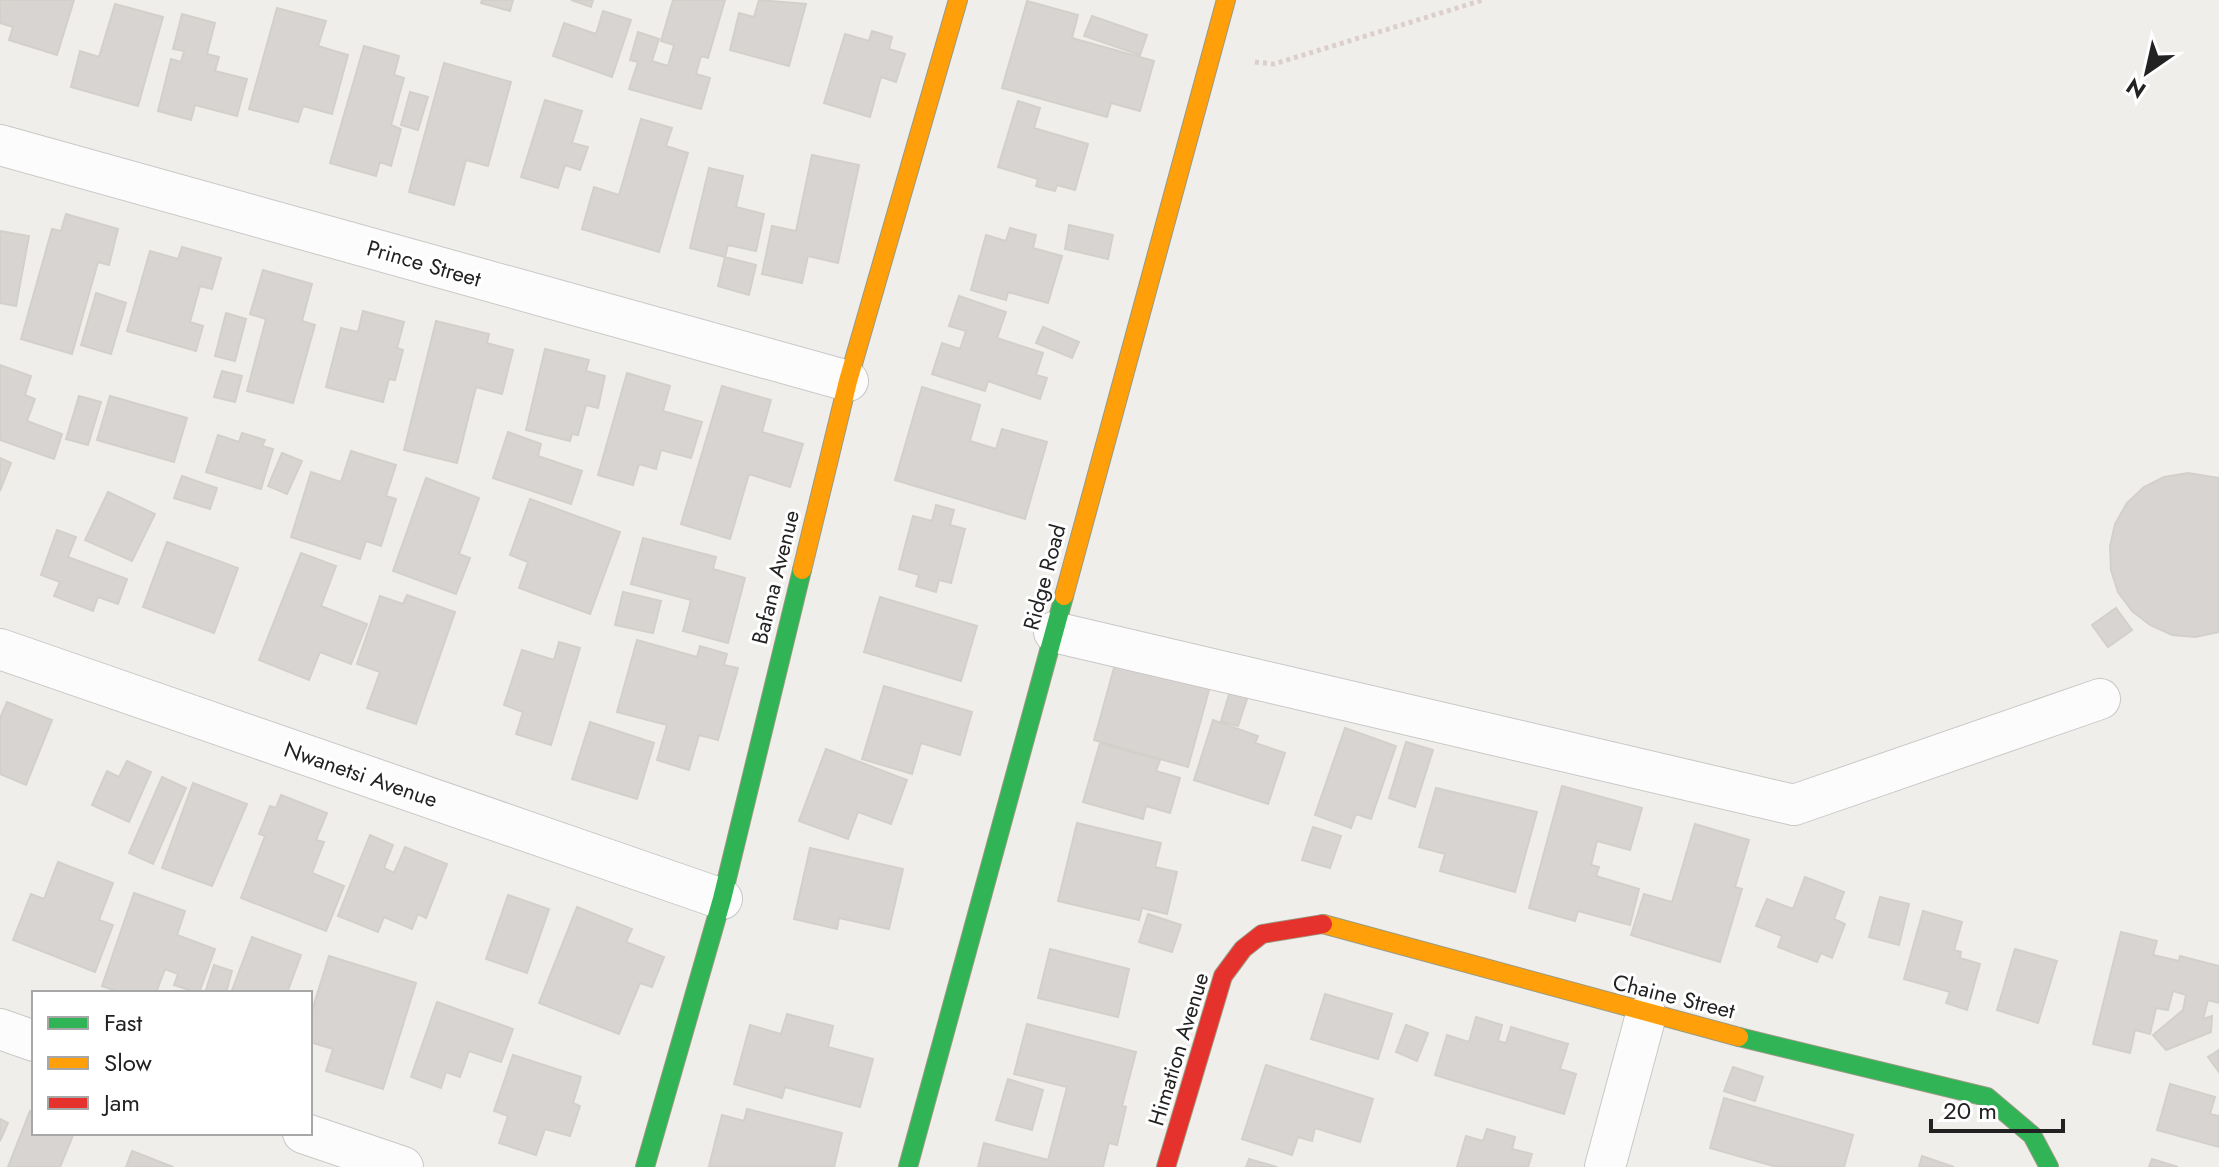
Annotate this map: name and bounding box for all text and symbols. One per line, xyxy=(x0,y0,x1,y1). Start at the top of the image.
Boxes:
north arrow xyxy=(2107,32,2187,112)
text: N xyxy=(2120,70,2152,107)
street label: Prince Street xyxy=(363,231,486,295)
street label: Bafana Avenue xyxy=(743,507,807,647)
street label: Ridge Road xyxy=(1015,520,1073,634)
street label: Nwanetsi Avenue xyxy=(280,733,442,815)
street label: Chaine Street xyxy=(1610,965,1739,1027)
street label: Himation Avenue xyxy=(1139,968,1217,1130)
legend xyxy=(32,991,312,1135)
text: Fast xyxy=(104,1005,142,1040)
text: Slow xyxy=(104,1045,152,1080)
scale bar xyxy=(1931,1083,2063,1133)
text: Jam xyxy=(101,1085,140,1120)
text: 20 m xyxy=(1943,1093,1997,1128)

